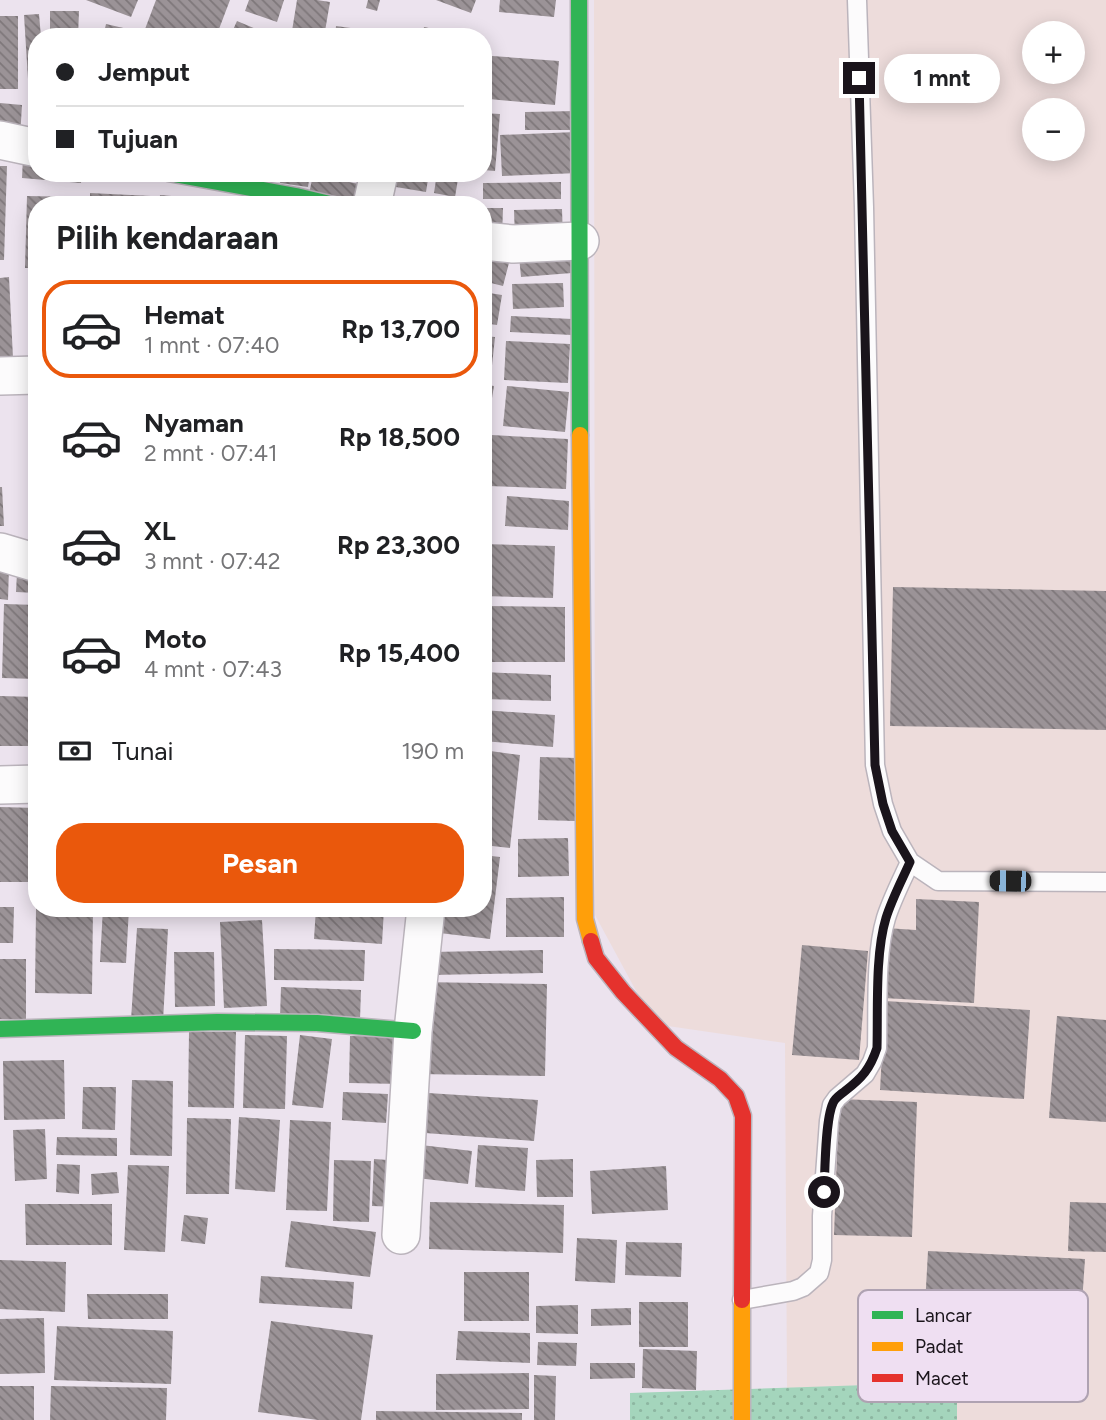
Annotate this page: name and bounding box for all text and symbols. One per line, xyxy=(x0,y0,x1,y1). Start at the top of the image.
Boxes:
map controls xyxy=(1022,21,1085,161)
button: + xyxy=(1022,21,1085,84)
callout: 1 mnt xyxy=(884,54,999,102)
text: Jemput xyxy=(98,56,190,88)
route end xyxy=(843,62,875,94)
text: 1 mnt xyxy=(913,64,971,92)
button: − xyxy=(1022,98,1085,161)
text: Tujuan xyxy=(98,123,178,155)
text: Pilih kendaraan xyxy=(56,219,279,257)
icon: car xyxy=(60,298,123,361)
text: Hemat xyxy=(144,299,225,331)
text: Rp 13,700 xyxy=(341,313,460,345)
text: 1 mnt · 07:40 xyxy=(144,331,279,359)
icon: car xyxy=(60,406,123,469)
text: Nyaman xyxy=(144,407,244,439)
text: Rp 18,500 xyxy=(339,421,460,453)
text: 2 mnt · 07:41 xyxy=(144,439,278,467)
icon: car xyxy=(60,514,123,577)
text: XL xyxy=(144,515,176,547)
text: Rp 23,300 xyxy=(337,529,460,561)
text: 3 mnt · 07:42 xyxy=(144,547,281,575)
icon: car xyxy=(60,622,123,685)
text: Moto xyxy=(144,623,207,655)
text: Rp 15,400 xyxy=(339,637,460,669)
text: 4 mnt · 07:43 xyxy=(144,655,282,683)
icon: cash xyxy=(56,732,94,770)
text: Tunai xyxy=(112,735,173,767)
text: 190 m xyxy=(401,737,464,765)
button: Pesan xyxy=(56,823,464,903)
car xyxy=(989,870,1032,892)
route start xyxy=(808,1176,840,1208)
legend xyxy=(858,1290,1088,1402)
text: Lancar xyxy=(915,1304,972,1327)
text: Padat xyxy=(915,1335,964,1358)
text: Macet xyxy=(915,1367,969,1390)

